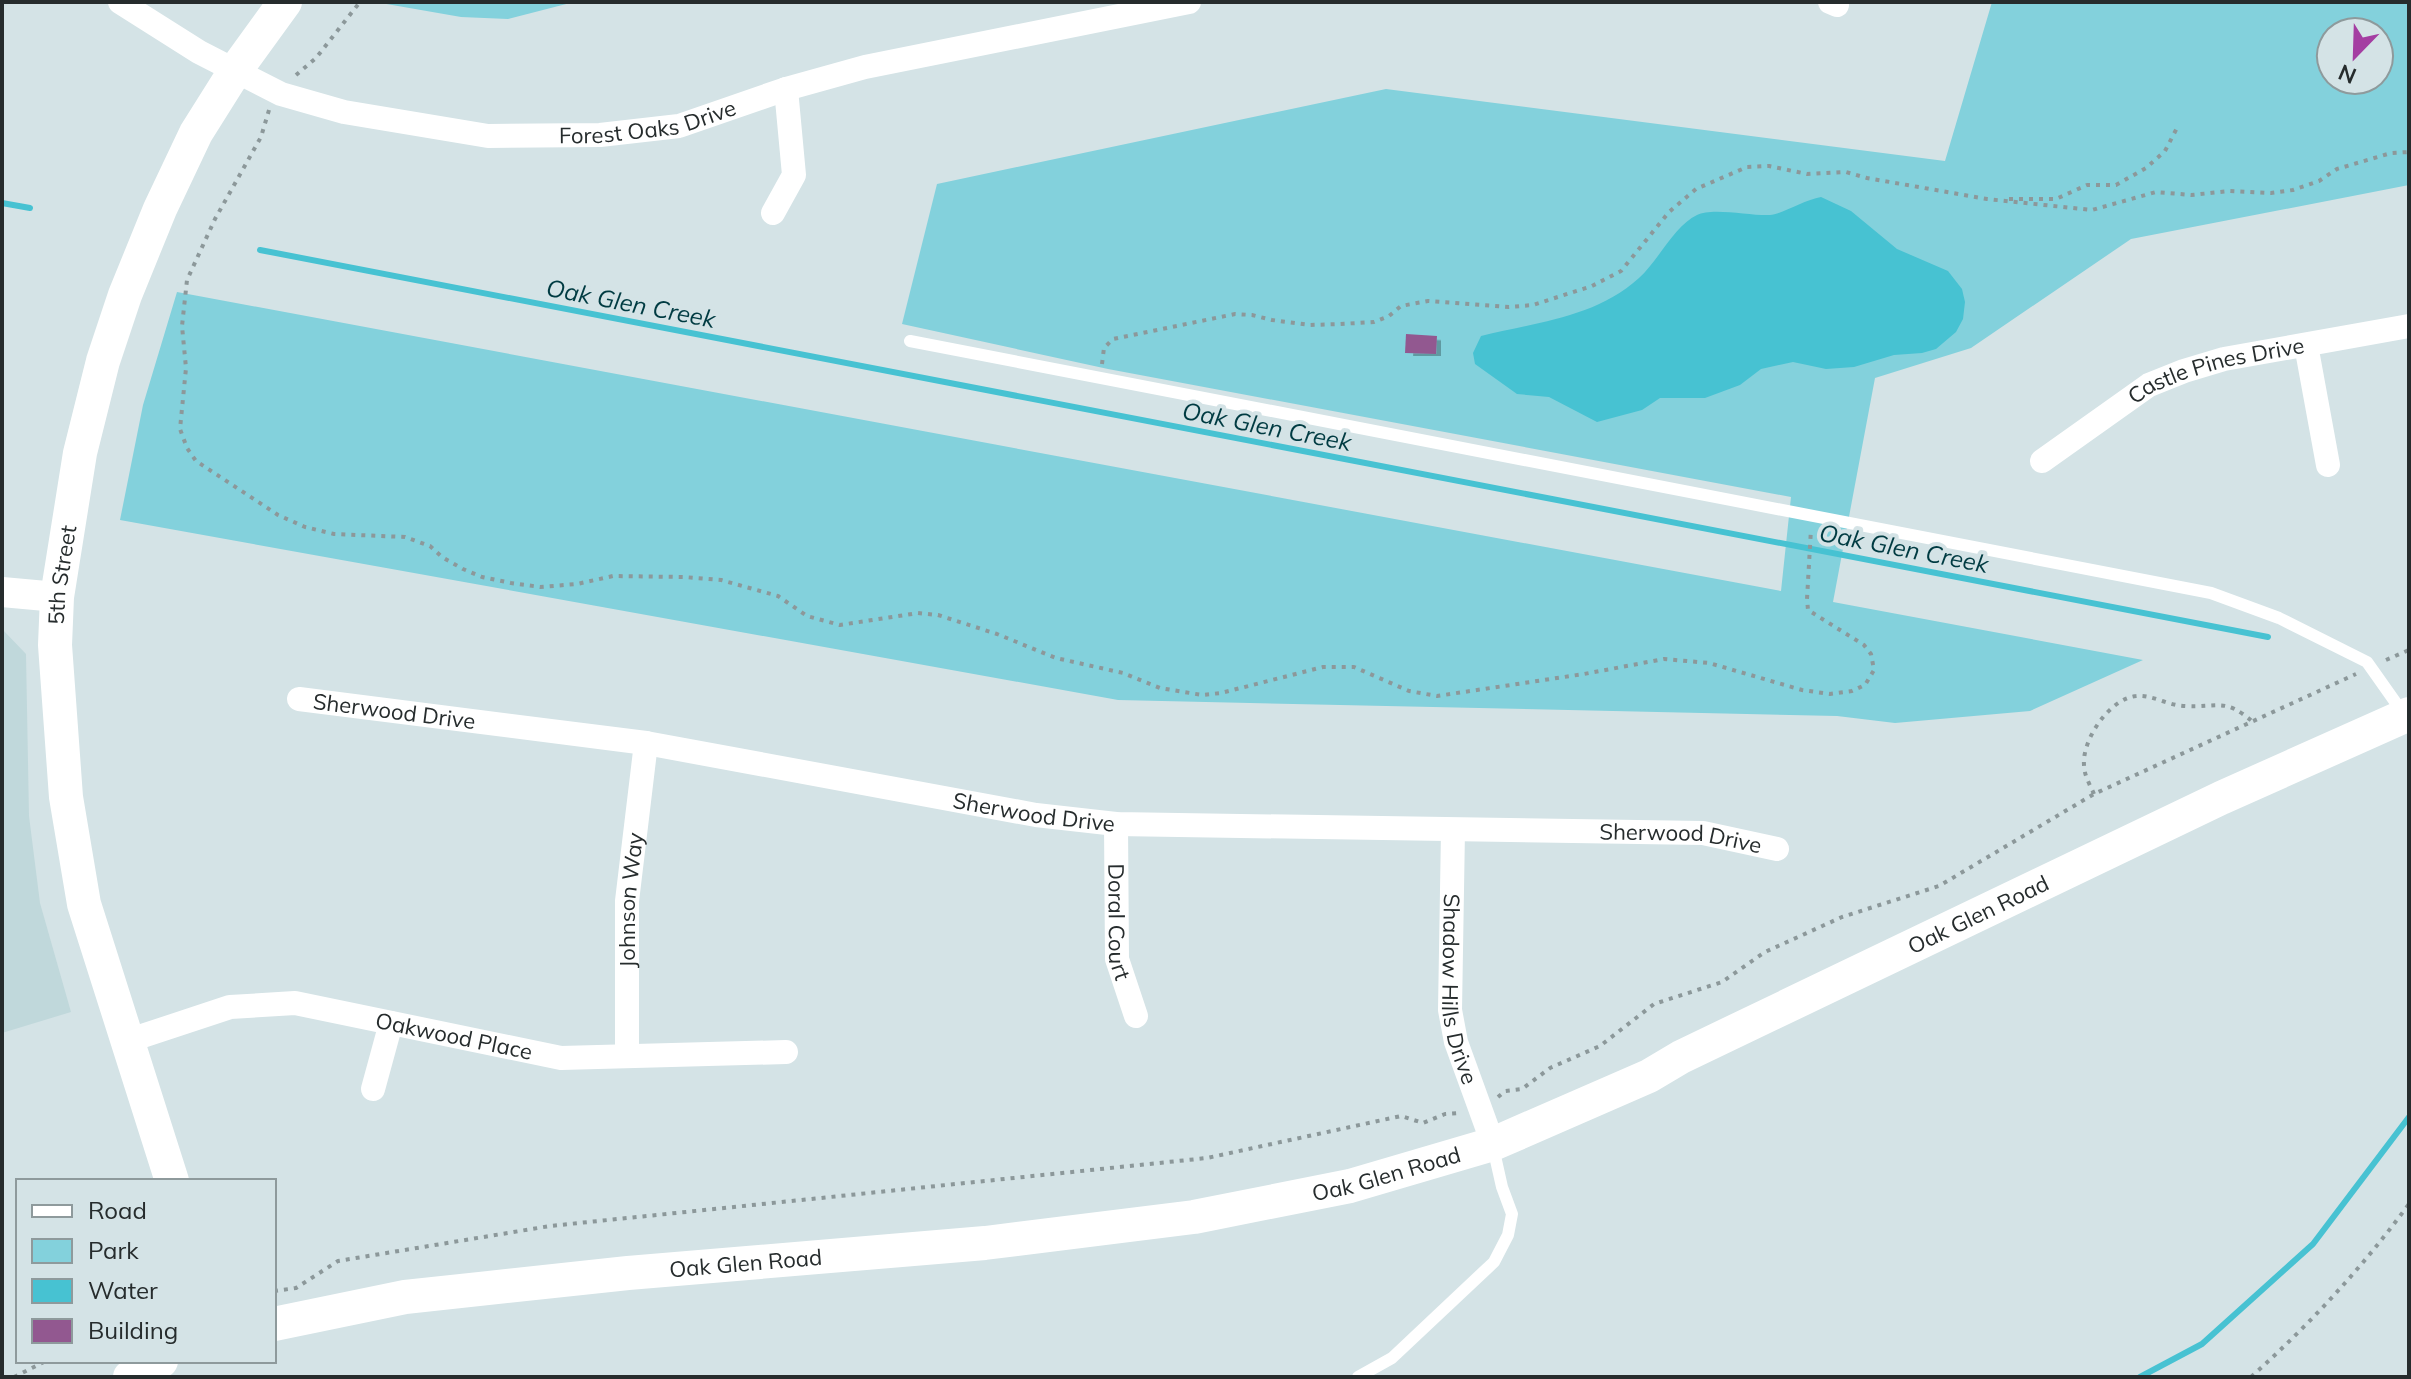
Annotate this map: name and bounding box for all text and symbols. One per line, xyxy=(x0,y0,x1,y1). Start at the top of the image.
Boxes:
north arrow xyxy=(2315,16,2395,96)
text: N xyxy=(2334,58,2360,91)
street label: Forest Oaks Drive xyxy=(559,93,740,149)
water label: Oak Glen Creek xyxy=(544,272,719,334)
street label: Castle Pines Drive xyxy=(2122,331,2306,410)
water label: Oak Glen Creek xyxy=(1180,395,1355,457)
water label: Oak Glen Creek xyxy=(1817,517,1992,579)
street label: 5th Street xyxy=(42,523,82,625)
street label: Sherwood Drive xyxy=(311,687,477,735)
street label: Sherwood Drive xyxy=(951,786,1116,838)
street label: Sherwood Drive xyxy=(1599,817,1764,859)
street label: Johnson Way xyxy=(613,831,649,968)
street label: Doral Court xyxy=(1102,863,1137,984)
street label: Oak Glen Road xyxy=(1903,869,2053,960)
street label: Shadow Hills Drive xyxy=(1436,893,1484,1088)
street label: Oakwood Place xyxy=(373,1006,535,1066)
street label: Oak Glen Road xyxy=(1309,1140,1464,1207)
legend xyxy=(16,1179,276,1363)
text: Road xyxy=(88,1195,147,1225)
text: Park xyxy=(88,1235,139,1265)
street label: Oak Glen Road xyxy=(668,1243,823,1283)
text: Water xyxy=(88,1275,158,1305)
text: Building xyxy=(88,1315,178,1345)

